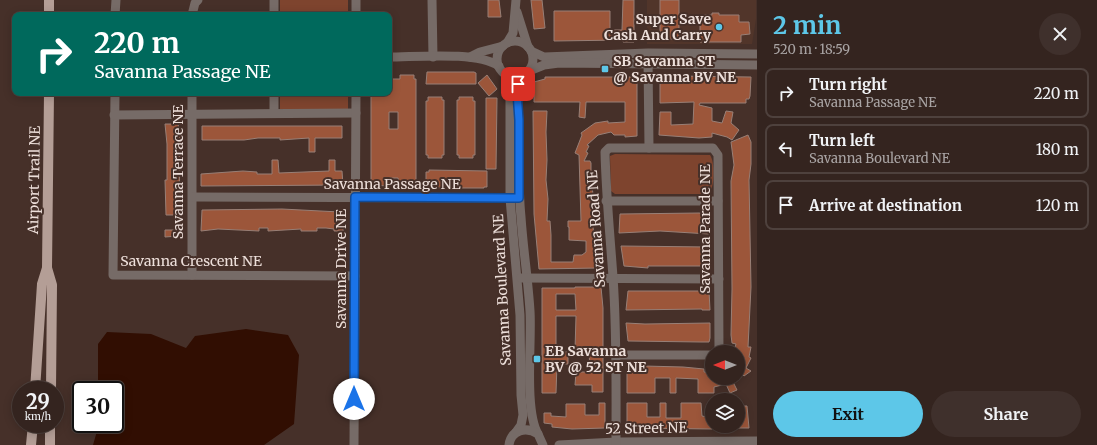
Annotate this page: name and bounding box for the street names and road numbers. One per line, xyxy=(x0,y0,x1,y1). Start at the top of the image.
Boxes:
street label: Savanna Terrace NE xyxy=(169,105,187,239)
street label: Airport Trail NE xyxy=(24,126,44,235)
street label: Savanna Parade NE xyxy=(696,164,714,294)
street label: Savanna Road NE xyxy=(583,170,609,288)
street label: Savanna Passage NE xyxy=(323,175,461,193)
street label: Savanna Drive NE xyxy=(332,209,350,329)
street label: Savanna Boulevard NE xyxy=(489,214,515,366)
street label: Savanna Crescent NE xyxy=(120,252,262,270)
street label: 52 Street NE xyxy=(605,418,687,438)

